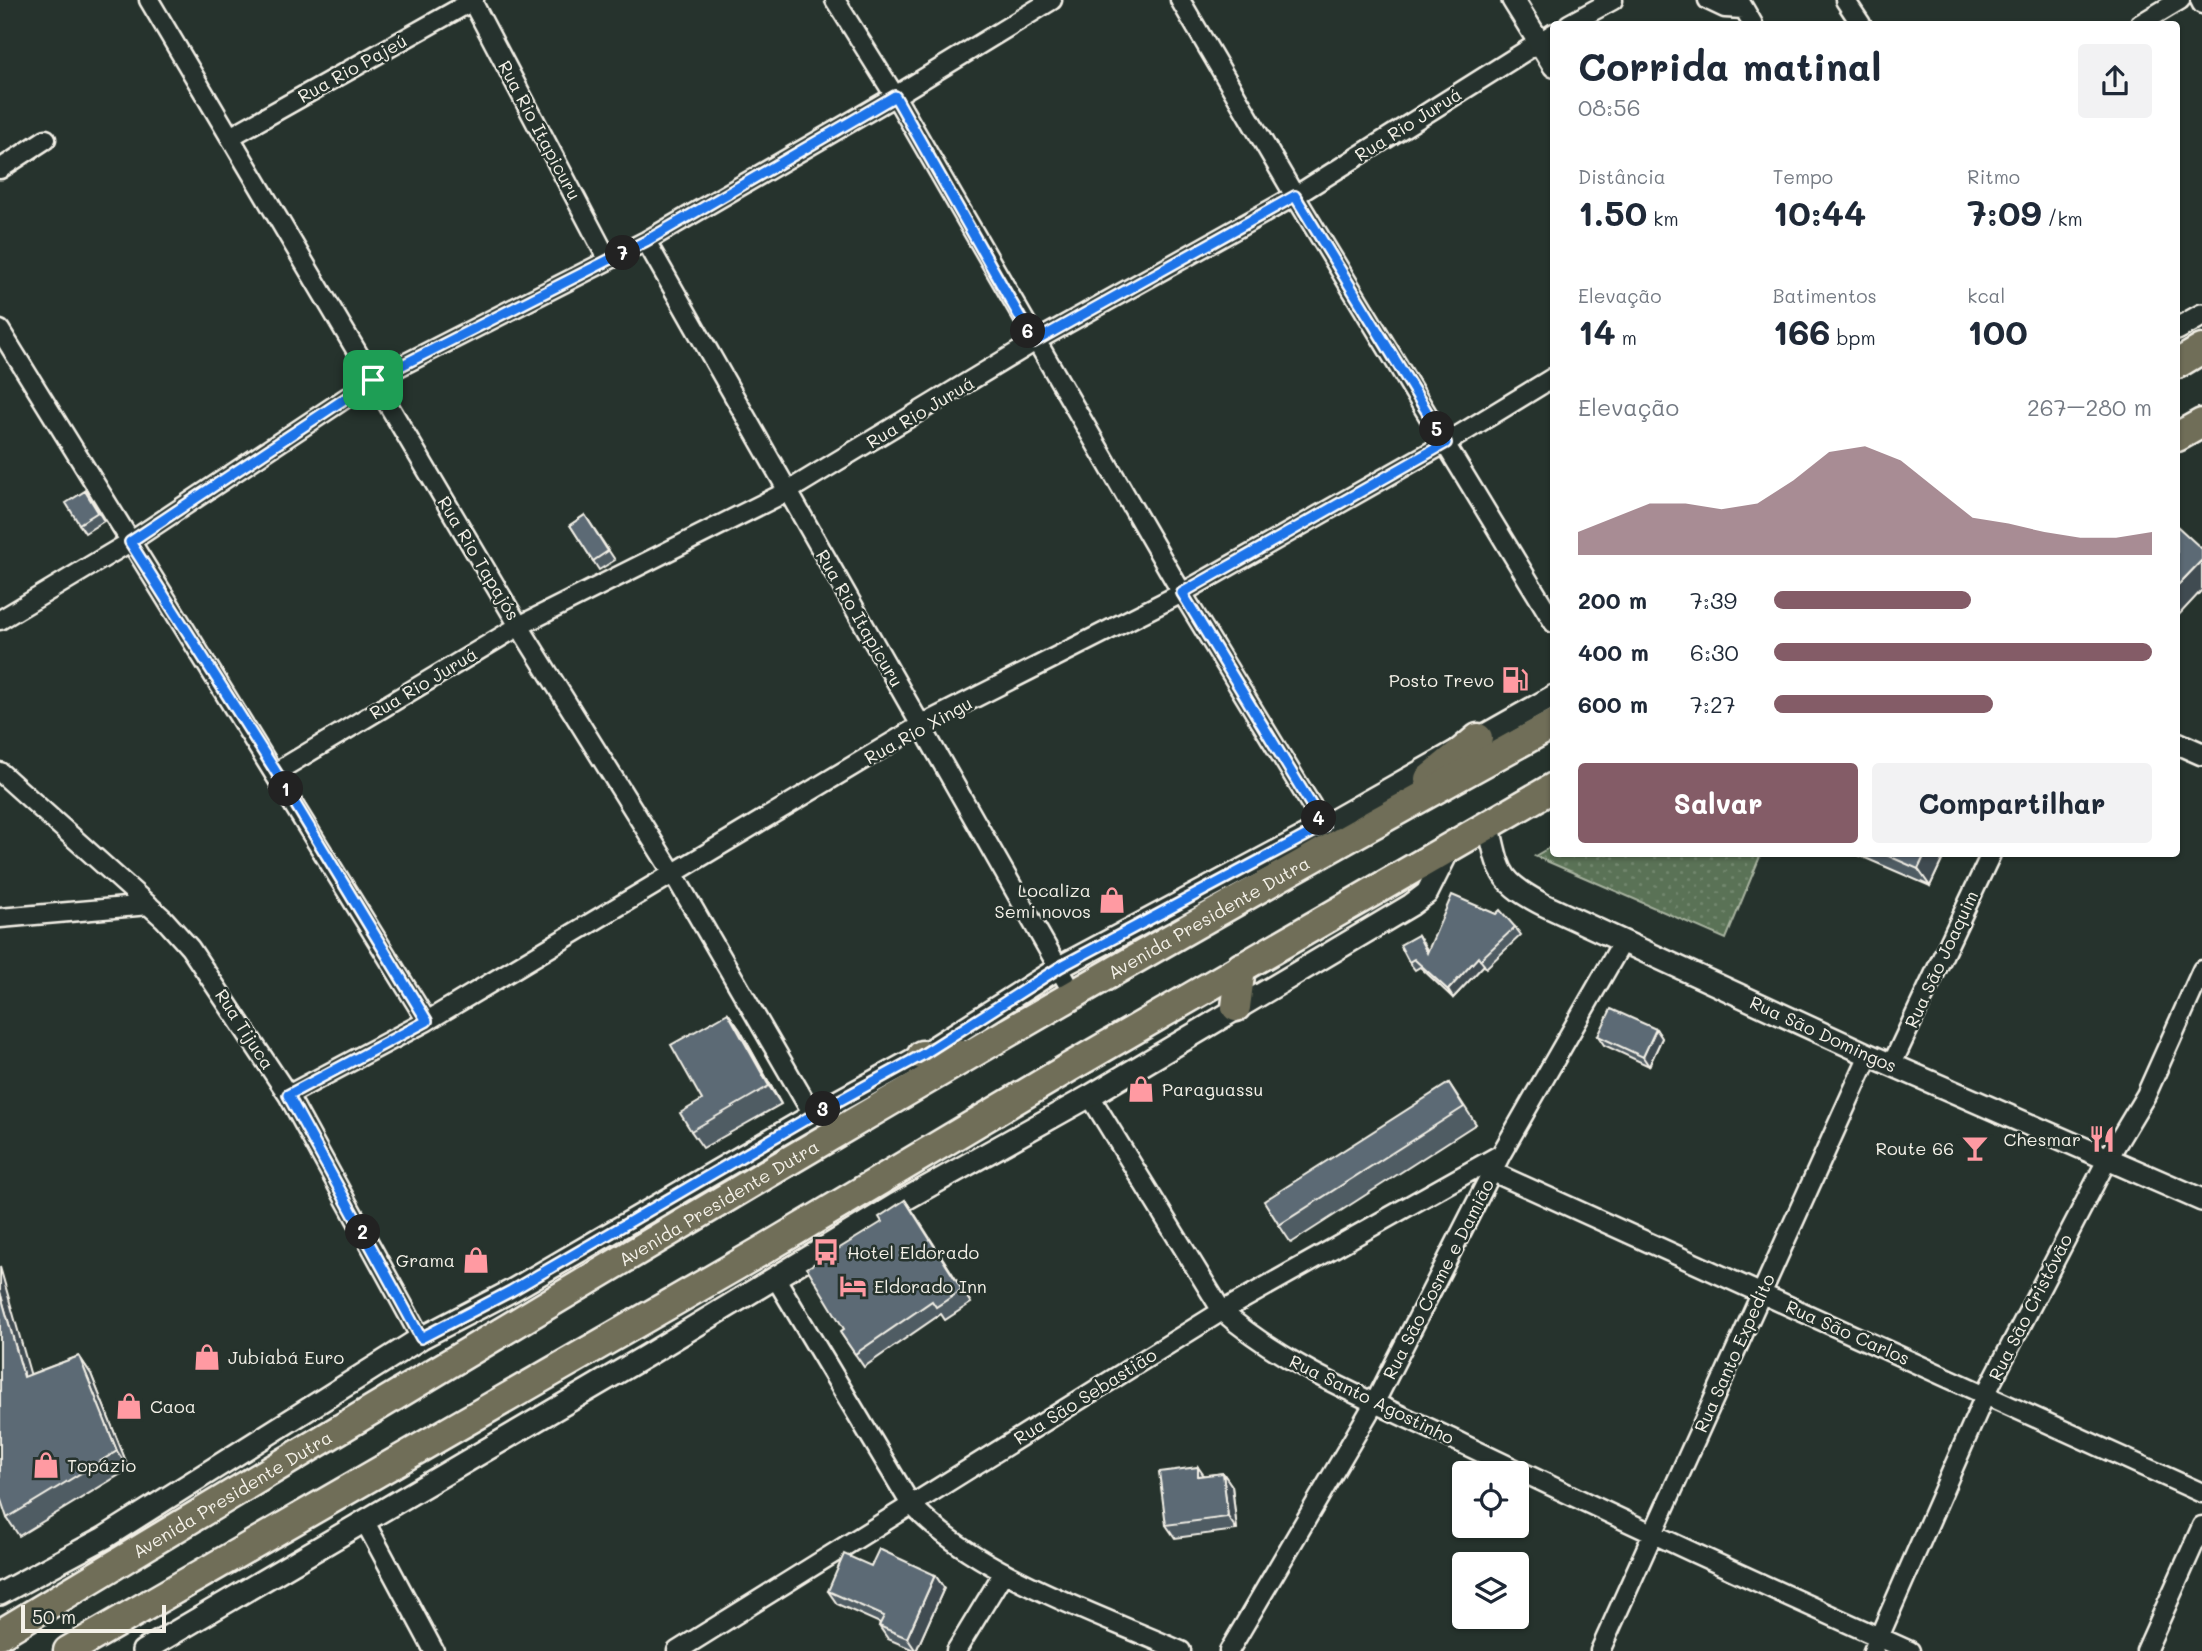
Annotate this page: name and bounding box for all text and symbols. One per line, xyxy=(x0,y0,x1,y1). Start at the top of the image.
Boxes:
street label: Rua Rio Pajeú xyxy=(293,28,411,108)
text: Corrida matinal xyxy=(1578,41,1881,91)
button: share xyxy=(2078,44,2152,118)
street label: Rua Rio Itapicuru xyxy=(493,56,587,204)
street label: Rua Rio Juruá xyxy=(1350,82,1466,166)
text: 08:56 xyxy=(1578,92,1641,122)
text: Distância xyxy=(1578,164,1666,189)
text: Tempo xyxy=(1773,164,1833,189)
text: Ritmo xyxy=(1967,164,2020,189)
text: 1.50 xyxy=(1578,189,1647,235)
text: 10:44 xyxy=(1773,189,1866,235)
text: 7:09 xyxy=(1967,189,2041,235)
text: km xyxy=(1647,206,1679,231)
text: /km xyxy=(2041,206,2083,231)
pin: 7 xyxy=(606,236,640,270)
text: 7 xyxy=(617,240,628,265)
text: Elevação xyxy=(1578,283,1662,308)
text: Batimentos xyxy=(1773,283,1877,308)
text: kcal xyxy=(1967,283,2005,308)
text: 14 xyxy=(1578,308,1616,354)
text: 166 xyxy=(1773,308,1831,354)
text: 100 xyxy=(1967,308,2028,354)
pin: 6 xyxy=(1010,314,1046,348)
text: 6 xyxy=(1022,318,1033,343)
text: m xyxy=(1616,325,1637,350)
text: bpm xyxy=(1831,325,1876,350)
pin xyxy=(343,350,403,410)
icon: arrive xyxy=(354,361,392,399)
street label: Rua Rio Juruá xyxy=(862,370,978,454)
text: Elevação xyxy=(1578,392,1679,422)
text: 267–280 m xyxy=(2027,392,2152,422)
pin: 5 xyxy=(1420,412,1454,446)
text: 5 xyxy=(1431,416,1442,441)
street label: Rua Rio Tapajós xyxy=(432,491,526,625)
street label: Rua Rio Itapicuru xyxy=(811,545,909,691)
text: 200 m xyxy=(1578,585,1647,615)
text: 7:39 xyxy=(1690,585,1737,615)
text: 400 m xyxy=(1578,637,1649,667)
text: 6:30 xyxy=(1690,637,1739,667)
street label: Rua Rio Juruá xyxy=(365,641,481,725)
fuel station icon: Posto Trevo xyxy=(1500,665,1530,695)
place label: Posto Trevo xyxy=(1389,668,1494,692)
text: 600 m xyxy=(1578,689,1648,719)
text: 7:27 xyxy=(1690,689,1736,719)
street label: Rua Rio Xingu xyxy=(860,691,976,769)
button: Salvar xyxy=(1578,763,1858,843)
button: Compartilhar xyxy=(1872,763,2152,843)
pin: 1 xyxy=(268,772,304,806)
text: 1 xyxy=(281,776,290,801)
pin: 4 xyxy=(1302,800,1336,836)
text: 4 xyxy=(1312,805,1325,830)
street label: Avenida Presidente Dutra xyxy=(1103,850,1314,984)
place label: Localiza Semi novos xyxy=(995,878,1091,923)
shop icon: Localiza Semi novos xyxy=(1097,885,1127,915)
street label: Rua São Joaquim xyxy=(1899,886,1983,1032)
street label: Rua Tijuca xyxy=(210,984,280,1074)
street label: Rua São Domingos xyxy=(1746,990,1901,1078)
shop icon: Paraguassu xyxy=(1126,1074,1156,1104)
place label: Paraguassu xyxy=(1162,1077,1263,1101)
pin: 3 xyxy=(806,1092,840,1126)
text: 3 xyxy=(817,1096,828,1121)
restaurant icon: Chesmar xyxy=(2087,1124,2117,1154)
place label: Chesmar xyxy=(2004,1127,2081,1151)
bar icon: Route 66 xyxy=(1960,1133,1990,1163)
street label: Avenida Presidente Dutra xyxy=(614,1134,823,1271)
place label: Route 66 xyxy=(1875,1136,1954,1160)
street label: Rua São Cosme e Damião xyxy=(1377,1174,1499,1383)
pin: 2 xyxy=(346,1214,380,1250)
text: 2 xyxy=(357,1219,368,1244)
street label: Rua São Cristóvão xyxy=(1983,1229,2078,1384)
bus stop icon: Hotel Eldorado xyxy=(811,1237,841,1267)
place label: Hotel Eldorado xyxy=(847,1240,979,1264)
shop icon: Grama xyxy=(461,1245,491,1275)
place label: Grama xyxy=(396,1248,455,1272)
street label: Rua Santo Expedito xyxy=(1688,1270,1780,1436)
hotel icon: Eldorado Inn xyxy=(838,1271,868,1301)
place label: Eldorado Inn xyxy=(874,1274,987,1298)
street label: Rua São Carlos xyxy=(1782,1294,1914,1370)
shop icon: Jubiabá Euro xyxy=(192,1342,222,1372)
street label: Rua São Sebastião xyxy=(1009,1342,1161,1450)
place label: Jubiabá Euro xyxy=(228,1345,345,1369)
street label: Rua Santo Agostinho xyxy=(1286,1349,1459,1450)
shop icon: Caoa xyxy=(114,1391,144,1421)
place label: Caoa xyxy=(150,1394,196,1418)
street label: Avenida Presidente Dutra xyxy=(128,1425,336,1563)
shop icon: Topázio xyxy=(31,1450,61,1480)
place label: Topázio xyxy=(67,1453,137,1477)
map controls xyxy=(1452,1461,1529,1629)
button: locate xyxy=(1452,1461,1529,1538)
button: layers xyxy=(1452,1552,1529,1629)
scale bar xyxy=(21,1602,166,1634)
text: 50 m xyxy=(32,1604,76,1629)

